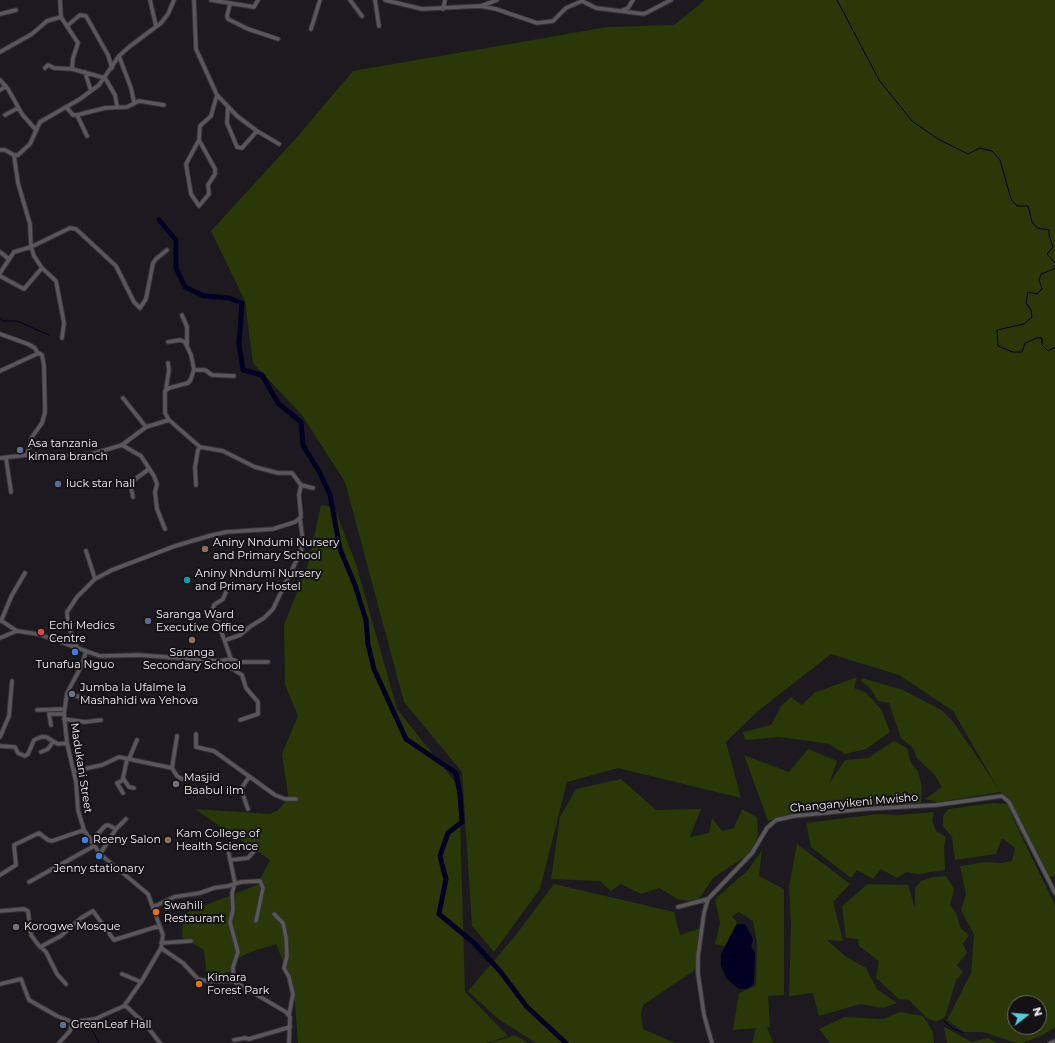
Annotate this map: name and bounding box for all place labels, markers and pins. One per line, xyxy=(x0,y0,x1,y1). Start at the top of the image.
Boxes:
place label: Asa tanzania kimara branch xyxy=(28,437,108,463)
marker: Asa tanzania kimara branch xyxy=(15,445,25,455)
place label: luck star hall xyxy=(66,477,135,491)
marker: luck star hall xyxy=(53,479,63,489)
place label: Aniny Nndumi Nursery and Primary School xyxy=(213,536,339,562)
marker: Aniny Nndumi Nursery and Primary School xyxy=(200,544,210,554)
place label: Aniny Nndumi Nursery and Primary Hostel xyxy=(195,567,321,593)
marker: Aniny Nndumi Nursery and Primary Hostel xyxy=(182,575,192,585)
place label: Saranga Ward Executive Office xyxy=(156,608,244,634)
marker: Saranga Ward Executive Office xyxy=(143,616,153,626)
place label: Echi Medics Centre xyxy=(49,619,115,645)
marker: Echi Medics Centre xyxy=(36,627,46,637)
marker: Saranga Secondary School xyxy=(187,635,197,645)
place label: Saranga Secondary School xyxy=(143,646,241,672)
marker: Tunafua Nguo xyxy=(70,647,80,657)
place label: Tunafua Nguo xyxy=(36,658,114,672)
place label: Jumba la Ufalme la Mashahidi wa Yehova xyxy=(80,681,198,707)
marker: Jumba la Ufalme la Mashahidi wa Yehova xyxy=(67,689,77,699)
place label: Masjid Baabul ilm xyxy=(184,771,244,797)
marker: Masjid Baabul ilm xyxy=(171,779,181,789)
place label: Kam College of Health Science xyxy=(176,827,259,853)
place label: Reeny Salon xyxy=(93,833,161,847)
marker: Reeny Salon xyxy=(80,835,90,845)
marker: Kam College of Health Science xyxy=(163,835,173,845)
marker: Jenny stationary xyxy=(94,851,104,861)
place label: Jenny stationary xyxy=(54,862,144,876)
place label: Swahili Restaurant xyxy=(164,899,224,925)
marker: Swahili Restaurant xyxy=(151,907,161,917)
place label: Korogwe Mosque xyxy=(24,920,120,934)
marker: Korogwe Mosque xyxy=(11,922,21,932)
place label: Kimara Forest Park xyxy=(207,971,269,997)
marker: Kimara Forest Park xyxy=(194,979,204,989)
place label: GreanLeaf Hall xyxy=(71,1018,152,1032)
marker: GreanLeaf Hall xyxy=(58,1020,68,1030)

